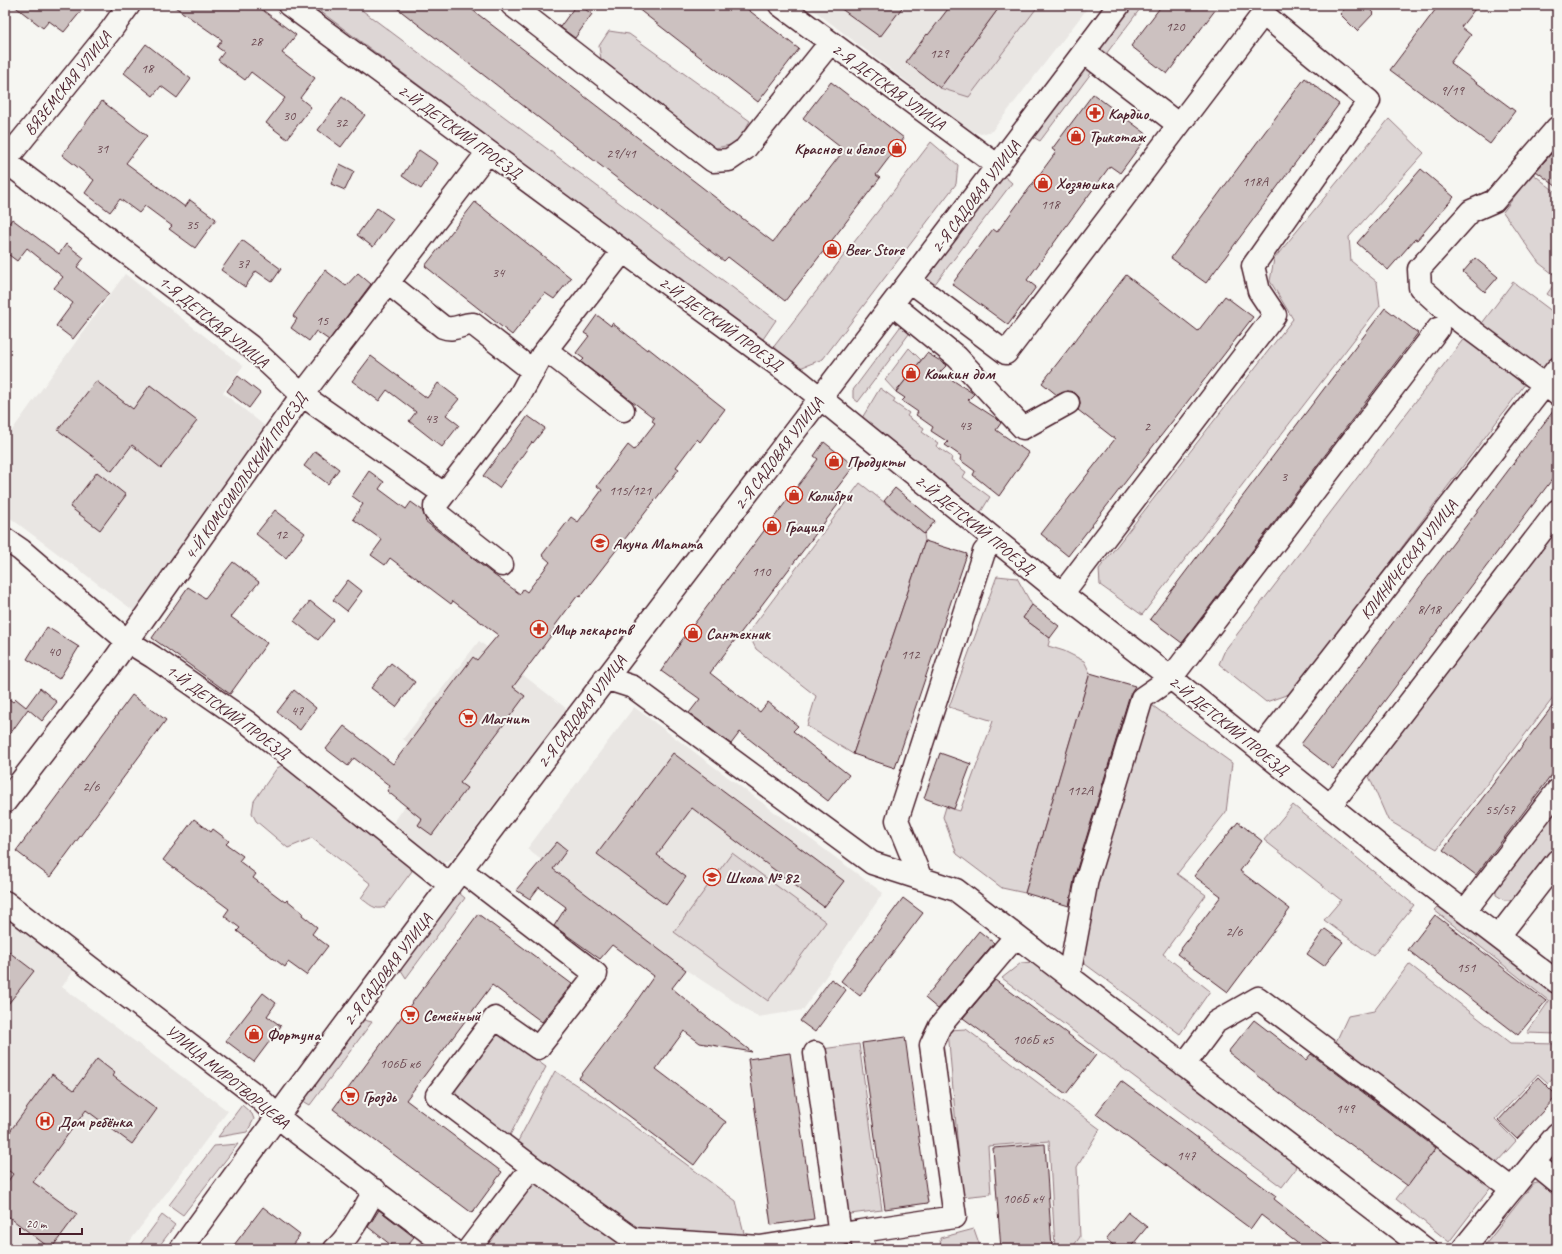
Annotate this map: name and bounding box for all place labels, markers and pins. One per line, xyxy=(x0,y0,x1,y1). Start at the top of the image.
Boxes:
pharmacy icon: Кардио xyxy=(1085,103,1105,123)
place label: Кардио xyxy=(1108,104,1149,124)
shop icon: Трикотаж xyxy=(1066,126,1086,146)
place label: Трикотаж xyxy=(1089,127,1147,147)
shop icon: Красное и белое xyxy=(887,138,907,158)
place label: Красное и белое xyxy=(794,139,886,159)
shop icon: Хозяюшка xyxy=(1033,173,1053,193)
place label: Хозяюшка xyxy=(1056,174,1115,194)
shop icon: Beer Store xyxy=(822,239,842,259)
place label: Beer Store xyxy=(845,240,905,260)
shop icon: Кошкин дом xyxy=(901,363,921,383)
place label: Кошкин дом xyxy=(924,364,996,384)
shop icon: Продукты xyxy=(824,451,844,471)
place label: Продукты xyxy=(847,452,906,472)
shop icon: Колибри xyxy=(784,485,804,505)
place label: Колибри xyxy=(807,486,853,506)
shop icon: Грация xyxy=(762,516,782,536)
place label: Грация xyxy=(785,517,825,537)
school or university icon: Акуна Матата xyxy=(590,533,610,553)
place label: Акуна Матата xyxy=(613,534,703,554)
pharmacy icon: Мир лекарств xyxy=(529,619,549,639)
place label: Мир лекарств xyxy=(552,620,636,640)
shop icon: Сантехник xyxy=(683,623,703,643)
place label: Сантехник xyxy=(706,624,771,644)
supermarket icon: Магнит xyxy=(458,708,478,728)
place label: Магнит xyxy=(481,709,530,729)
school or university icon: Школа № 82 xyxy=(702,867,722,887)
place label: Школа № 82 xyxy=(725,868,800,888)
supermarket icon: Семейный xyxy=(400,1005,420,1025)
place label: Семейный xyxy=(423,1006,482,1026)
shop icon: Фортуна xyxy=(244,1024,264,1044)
place label: Фортуна xyxy=(267,1025,322,1045)
supermarket icon: Гроздь xyxy=(340,1086,360,1106)
place label: Гроздь xyxy=(363,1087,398,1107)
hospital icon: Дом ребёнка xyxy=(35,1111,55,1131)
place label: Дом ребёнка xyxy=(58,1112,134,1132)

